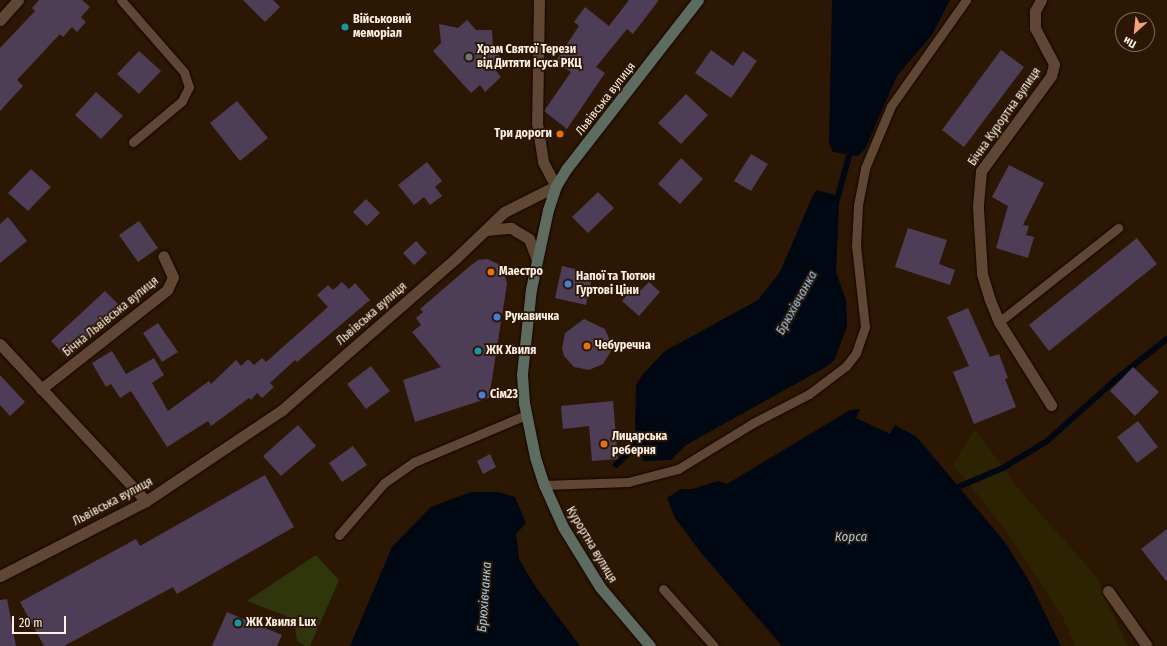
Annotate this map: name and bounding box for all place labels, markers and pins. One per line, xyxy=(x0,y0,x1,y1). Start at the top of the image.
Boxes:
place label: Військовий меморіал xyxy=(353,13,411,41)
marker: Військовий меморіал xyxy=(340,22,350,32)
place label: Храм Святої Терези від Дитяти Ісуса РКЦ xyxy=(477,43,582,71)
marker: Храм Святої Терези від Дитяти Ісуса РКЦ xyxy=(464,52,474,62)
place label: Три дороги xyxy=(494,127,552,141)
marker: Три дороги xyxy=(555,129,565,139)
place label: Маестро xyxy=(499,265,543,279)
marker: Маестро xyxy=(486,267,496,277)
place label: Напої та Тютюн Гуртові Ціни xyxy=(576,270,655,298)
marker: Напої та Тютюн Гуртові Ціни xyxy=(563,279,573,289)
place label: Рукавичка xyxy=(505,310,559,324)
marker: Рукавичка xyxy=(492,312,502,322)
place label: Чебуречна xyxy=(595,339,651,353)
marker: Чебуречна xyxy=(582,341,592,351)
place label: ЖК Хвиля xyxy=(486,344,536,358)
marker: ЖК Хвиля xyxy=(473,346,483,356)
place label: Сім23 xyxy=(490,388,518,402)
marker: Сім23 xyxy=(477,390,487,400)
place label: Лицарська реберня xyxy=(612,430,667,458)
marker: Лицарська реберня xyxy=(599,439,609,449)
place label: ЖК Хвиля Lux xyxy=(246,616,316,630)
marker: ЖК Хвиля Lux xyxy=(233,618,243,628)

